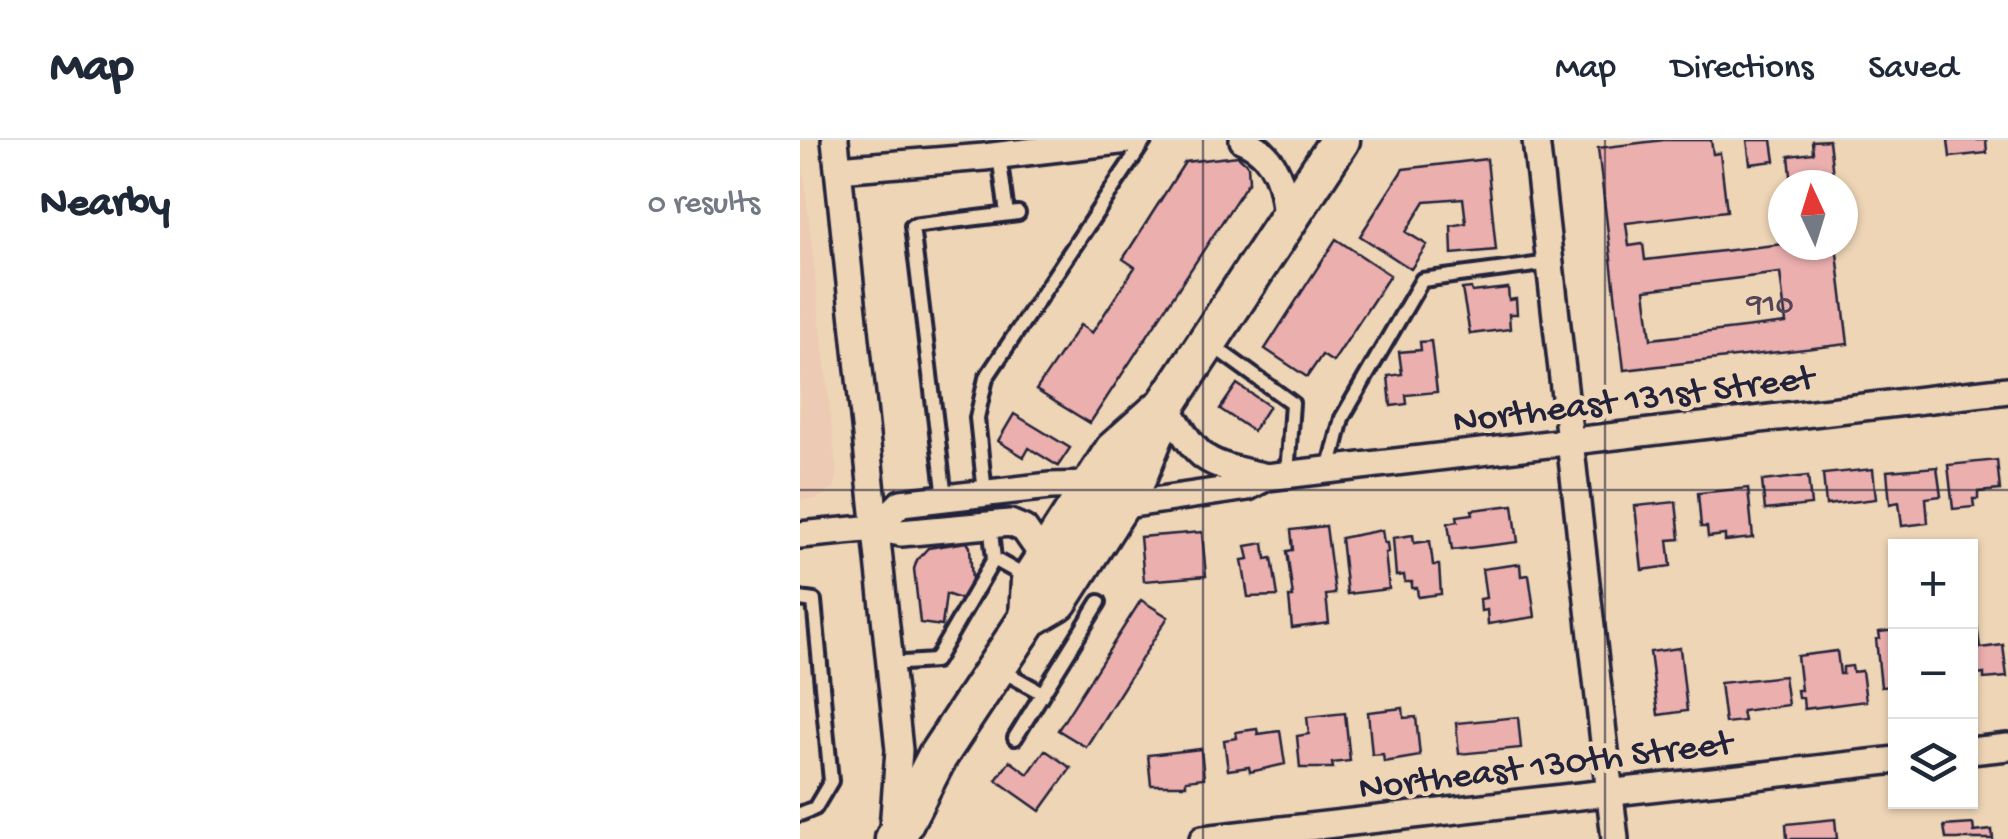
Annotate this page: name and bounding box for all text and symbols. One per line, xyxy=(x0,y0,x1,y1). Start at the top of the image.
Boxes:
text: Map xyxy=(50,41,134,98)
text: Map xyxy=(1555,49,1616,90)
text: Directions xyxy=(1671,49,1813,90)
text: Saved xyxy=(1868,49,1958,90)
north arrow xyxy=(1768,170,1858,260)
text: Nearby xyxy=(40,181,170,230)
text: 0 results xyxy=(648,186,760,224)
house number: 910 xyxy=(1745,287,1794,325)
street label: Northeast 131st Street xyxy=(1451,358,1820,446)
map controls xyxy=(1888,539,1978,809)
button: + xyxy=(1888,539,1978,629)
button: − xyxy=(1888,629,1978,719)
button: layers xyxy=(1888,719,1978,809)
street label: Northeast 130th Street xyxy=(1356,723,1738,813)

